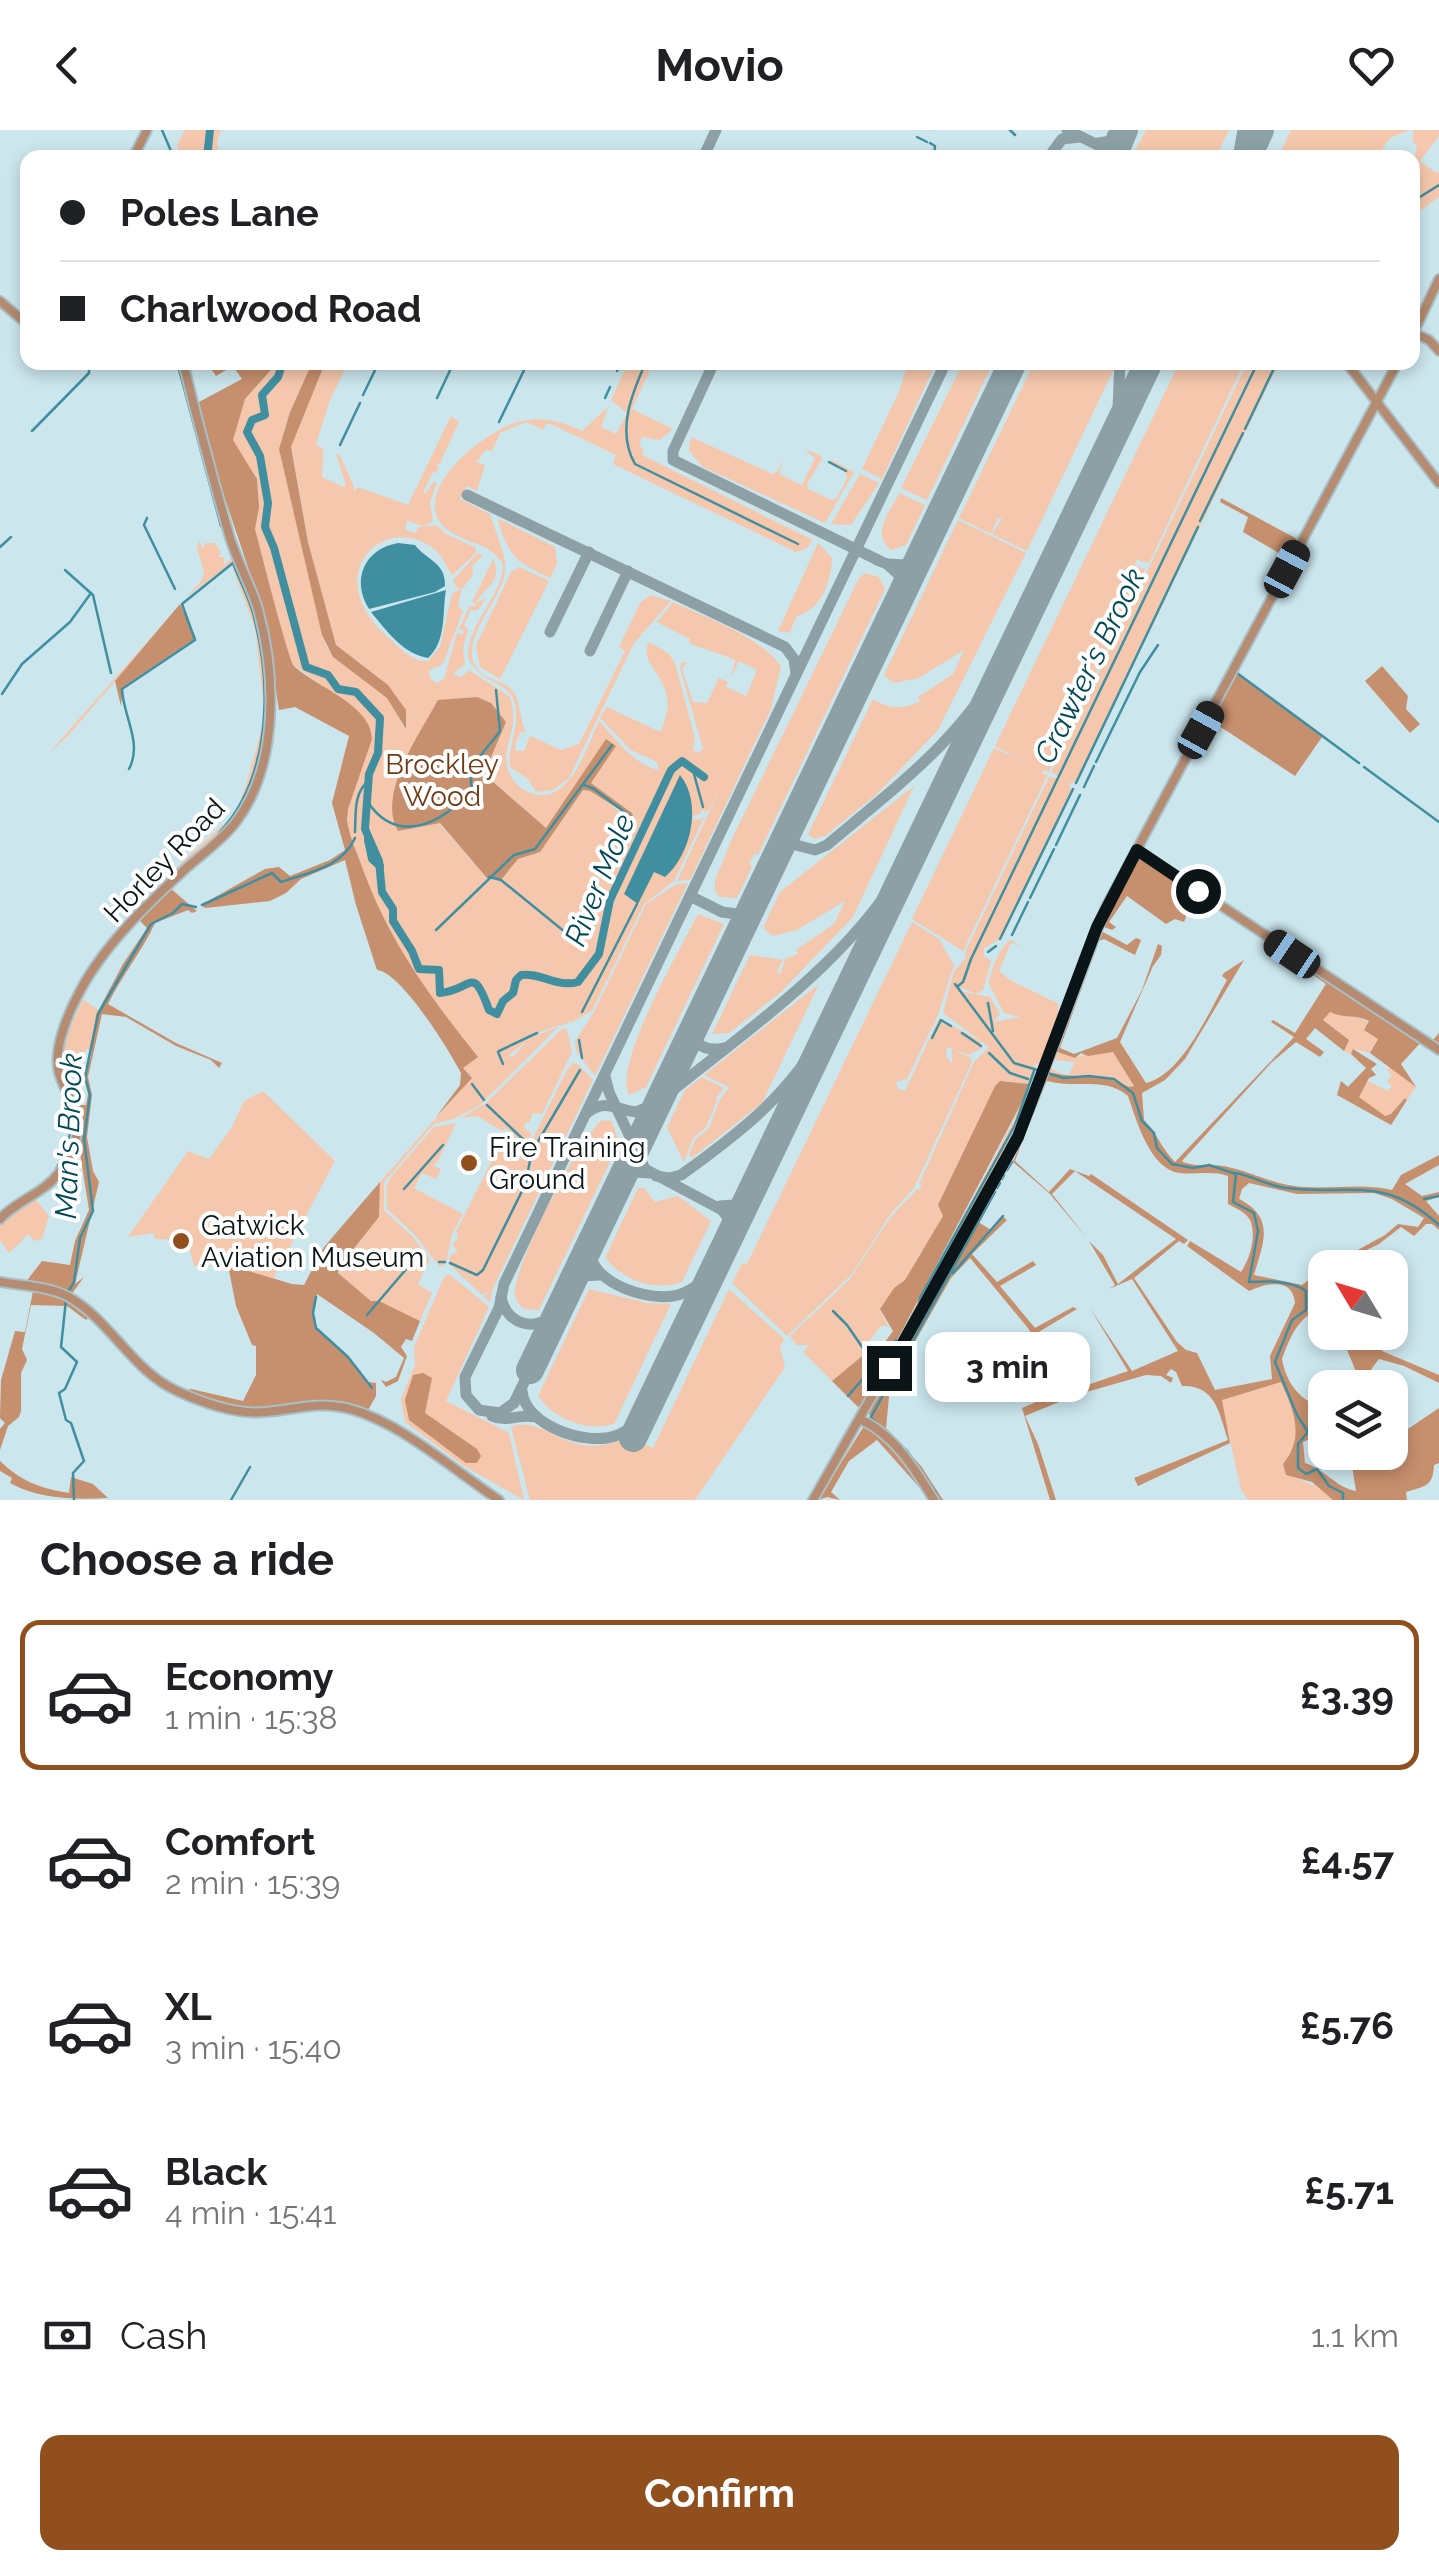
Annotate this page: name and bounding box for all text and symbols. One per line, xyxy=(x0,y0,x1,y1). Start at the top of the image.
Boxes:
icon: back xyxy=(40,38,95,93)
icon: heart xyxy=(1344,38,1399,93)
text: Movio xyxy=(655,39,784,92)
text: Poles Lane xyxy=(120,190,319,235)
text: Charlwood Road xyxy=(120,286,421,331)
car xyxy=(1260,535,1314,603)
water label: Crawter's Brook xyxy=(1027,563,1152,769)
car xyxy=(1173,696,1229,764)
park label: Brockley Wood xyxy=(385,748,499,813)
street label: Horley Road xyxy=(97,792,232,929)
water label: River Mole xyxy=(557,809,642,951)
route start xyxy=(1176,869,1221,914)
car xyxy=(1259,925,1325,983)
water label: Man's Brook xyxy=(48,1052,89,1220)
place label: Fire Training Ground xyxy=(489,1131,646,1196)
marker: Fire Training Ground xyxy=(458,1152,480,1174)
place label: Gatwick Aviation Museum xyxy=(201,1209,424,1274)
marker: Gatwick Aviation Museum xyxy=(170,1230,192,1252)
north arrow xyxy=(1308,1250,1408,1350)
map controls xyxy=(1308,1250,1408,1470)
callout: 3 min xyxy=(924,1333,1089,1403)
route end xyxy=(867,1346,912,1391)
text: 3 min xyxy=(966,1348,1049,1385)
button: layers xyxy=(1308,1370,1408,1470)
text: Choose a ride xyxy=(40,1533,334,1586)
icon: car xyxy=(45,1650,135,1740)
text: Economy xyxy=(165,1654,334,1699)
text: £3.39 xyxy=(1300,1673,1394,1718)
text: 1 min · 15:38 xyxy=(165,1699,337,1736)
icon: car xyxy=(45,1815,135,1905)
text: Comfort xyxy=(165,1819,315,1864)
text: £4.57 xyxy=(1301,1838,1394,1883)
text: 2 min · 15:39 xyxy=(165,1864,340,1901)
icon: car xyxy=(45,1980,135,2070)
text: XL xyxy=(165,1984,212,2029)
text: £5.76 xyxy=(1300,2003,1394,2048)
text: 3 min · 15:40 xyxy=(165,2029,342,2066)
icon: car xyxy=(45,2145,135,2235)
text: Black xyxy=(165,2149,267,2194)
text: £5.71 xyxy=(1304,2168,1394,2213)
text: 4 min · 15:41 xyxy=(165,2194,336,2231)
icon: cash xyxy=(40,2308,95,2363)
text: Cash xyxy=(120,2313,207,2358)
text: 1.1 km xyxy=(1311,2317,1399,2354)
button: Confirm xyxy=(40,2435,1399,2550)

